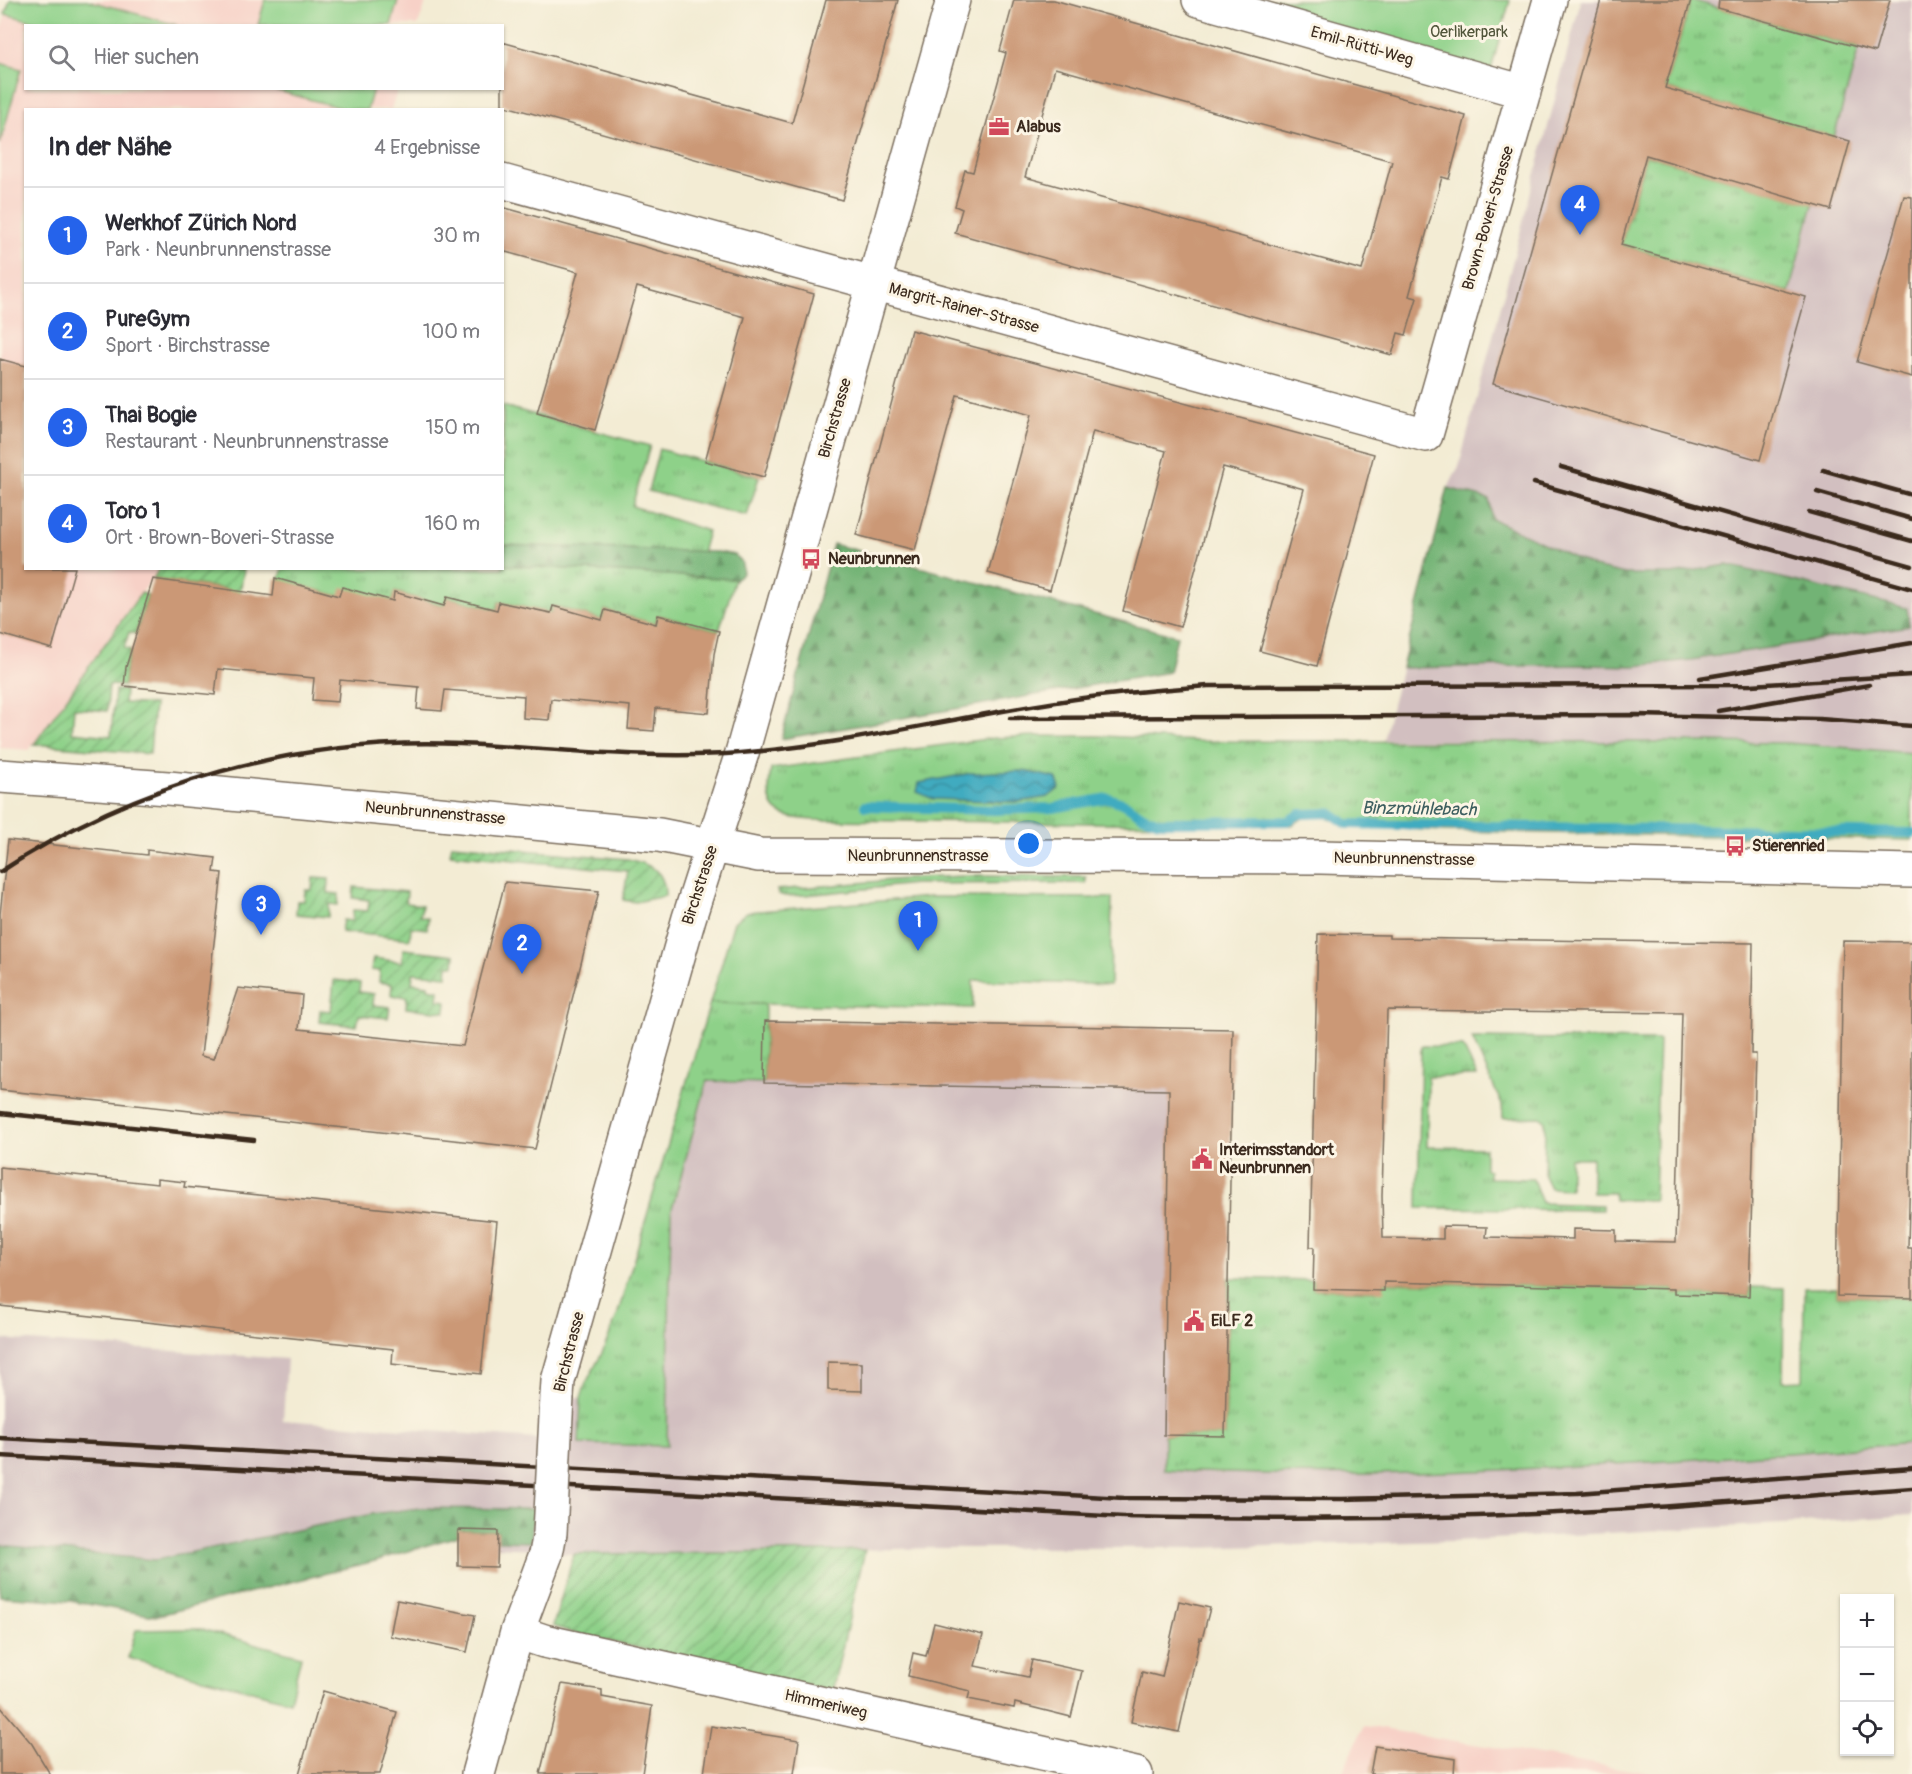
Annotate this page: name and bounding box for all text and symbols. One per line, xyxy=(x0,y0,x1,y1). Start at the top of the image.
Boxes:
street label: Emil-Rütti-Weg xyxy=(1308,22,1416,70)
park label: Oerlikerpark xyxy=(1430,22,1508,42)
search box xyxy=(24,24,504,90)
icon: search xyxy=(45,41,78,74)
text: Hier suchen xyxy=(93,43,199,71)
office icon: Alabus xyxy=(987,115,1011,139)
place label: Alabus xyxy=(1016,117,1062,137)
text: In der Nähe xyxy=(48,131,171,163)
text: 4 Ergebnisse xyxy=(374,135,480,160)
street label: Brown-Boveri-Strasse xyxy=(1458,144,1518,292)
pin: 4 xyxy=(1560,186,1600,235)
text: Werkhof Zürich Nord xyxy=(105,209,297,237)
text: 1 xyxy=(64,223,71,248)
text: 30 m xyxy=(433,223,480,248)
text: Park · Neunbrunnenstrasse xyxy=(105,237,331,262)
street label: Margrit-Rainer-Strasse xyxy=(887,278,1041,338)
text: PureGym xyxy=(105,305,190,333)
text: 2 xyxy=(62,319,73,344)
text: 100 m xyxy=(423,319,480,344)
text: Sport · Birchstrasse xyxy=(105,333,270,358)
street label: Birchstrasse xyxy=(814,376,856,460)
text: Thai Bogie xyxy=(105,401,197,429)
text: 3 xyxy=(62,415,73,440)
text: 150 m xyxy=(426,415,480,440)
text: Restaurant · Neunbrunnenstrasse xyxy=(105,429,389,454)
text: Toro 1 xyxy=(105,497,161,525)
text: 4 xyxy=(62,511,73,536)
text: 160 m xyxy=(425,511,480,536)
text: Ort · Brown-Boveri-Strasse xyxy=(105,525,334,550)
bus stop icon: Neunbrunnen xyxy=(799,547,823,571)
place label: Neunbrunnen xyxy=(828,549,920,569)
street label: Neunbrunnenstrasse xyxy=(364,797,506,829)
water label: Binzmühlebach xyxy=(1362,797,1478,822)
your location xyxy=(1014,829,1043,858)
bus stop icon: Stierenried xyxy=(1723,834,1747,858)
place label: Stierenried xyxy=(1752,836,1825,856)
street label: Birchstrasse xyxy=(678,843,722,927)
street label: Neunbrunnenstrasse xyxy=(848,846,988,866)
street label: Neunbrunnenstrasse xyxy=(1333,848,1475,870)
pin: 3 xyxy=(242,886,280,935)
pin: 1 xyxy=(898,902,938,951)
pin: 2 xyxy=(502,924,542,974)
place label: Interimsstandort Neunbrunnen xyxy=(1219,1140,1334,1178)
public building icon: Interimsstandort Neunbrunnen xyxy=(1190,1147,1214,1171)
public building icon: EiLF 2 xyxy=(1182,1309,1206,1333)
street label: Birchstrasse xyxy=(549,1310,589,1394)
place label: EiLF 2 xyxy=(1211,1311,1253,1331)
map controls xyxy=(1840,1594,1894,1756)
button: + xyxy=(1840,1594,1894,1648)
button: − xyxy=(1840,1648,1894,1702)
street label: Himmeriweg xyxy=(783,1685,869,1723)
button: locate xyxy=(1840,1702,1894,1756)

